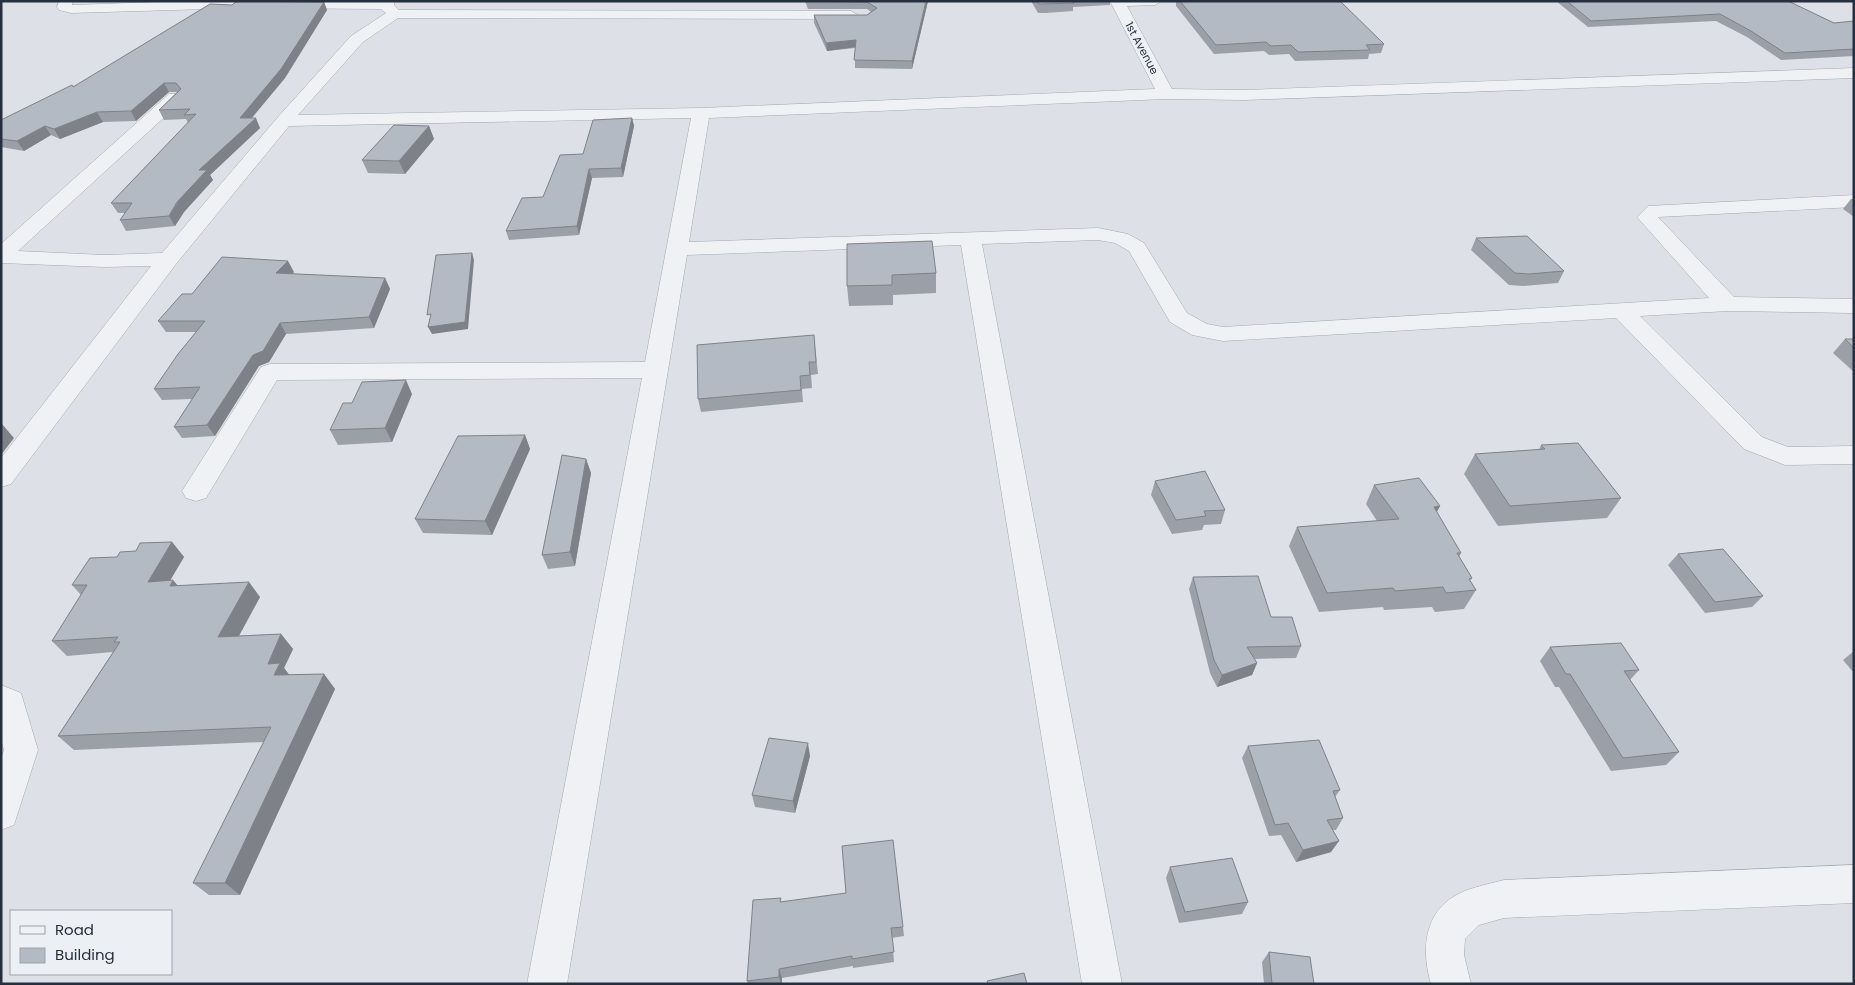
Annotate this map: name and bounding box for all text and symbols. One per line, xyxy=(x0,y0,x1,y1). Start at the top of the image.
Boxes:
street label: 1st Avenue xyxy=(1121,19,1163,77)
legend xyxy=(10,910,172,975)
text: Road xyxy=(55,919,94,940)
text: Building xyxy=(55,944,115,965)

